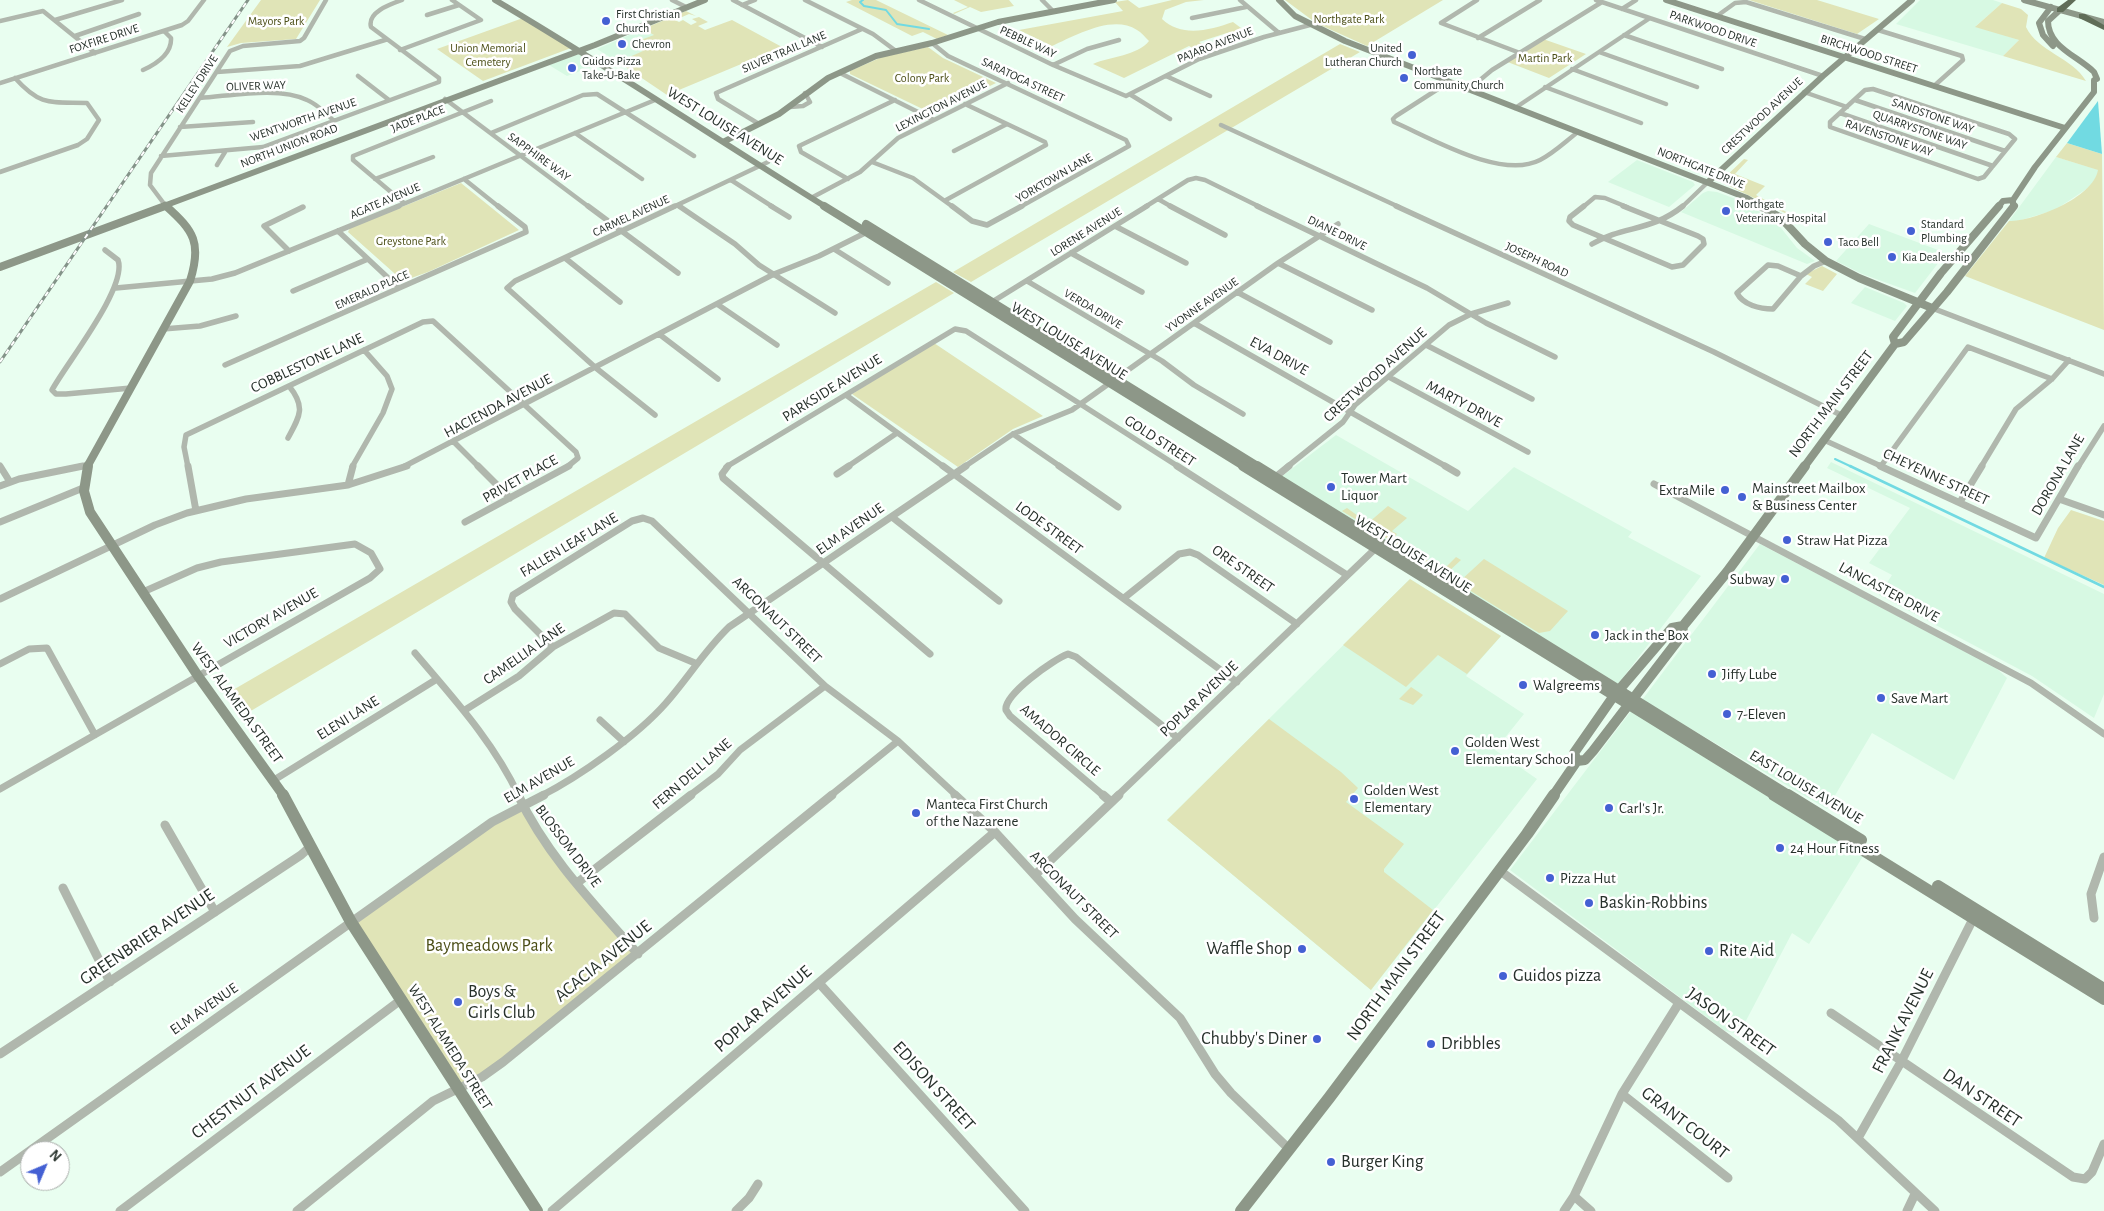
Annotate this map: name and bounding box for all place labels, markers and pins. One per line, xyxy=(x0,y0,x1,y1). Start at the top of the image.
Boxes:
place label: First Christian Church xyxy=(616,7,680,35)
marker: First Christian Church xyxy=(600,15,612,27)
place label: Chevron xyxy=(632,37,671,51)
marker: Chevron xyxy=(616,38,628,50)
place label: United Lutheran Church xyxy=(1325,41,1402,69)
marker: United Lutheran Church xyxy=(1406,49,1418,61)
place label: Guidos Pizza Take-U-Bake xyxy=(582,54,641,82)
marker: Guidos Pizza Take-U-Bake xyxy=(566,62,578,74)
place label: Northgate Community Church xyxy=(1414,64,1504,92)
marker: Northgate Community Church xyxy=(1398,72,1410,84)
place label: Northgate Veterinary Hospital xyxy=(1736,197,1826,225)
marker: Northgate Veterinary Hospital xyxy=(1720,205,1732,217)
place label: Standard Plumbing xyxy=(1921,217,1967,245)
marker: Standard Plumbing xyxy=(1905,225,1917,237)
place label: Taco Bell xyxy=(1838,235,1879,249)
marker: Taco Bell xyxy=(1822,236,1834,248)
place label: Kia Dealership xyxy=(1902,250,1970,264)
marker: Kia Dealership xyxy=(1886,251,1898,263)
place label: Tower Mart Liquor xyxy=(1341,469,1407,504)
place label: Mainstreet Mailbox & Business Center xyxy=(1752,479,1866,514)
marker: Tower Mart Liquor xyxy=(1325,481,1337,493)
place label: ExtraMile xyxy=(1659,481,1715,499)
marker: ExtraMile xyxy=(1719,484,1731,496)
marker: Mainstreet Mailbox & Business Center xyxy=(1736,491,1748,503)
place label: Straw Hat Pizza xyxy=(1797,531,1888,549)
marker: Straw Hat Pizza xyxy=(1781,534,1793,546)
place label: Subway xyxy=(1730,570,1775,588)
marker: Subway xyxy=(1779,573,1791,585)
place label: Jack in the Box xyxy=(1605,626,1689,644)
marker: Jack in the Box xyxy=(1589,629,1601,641)
place label: Jiffy Lube xyxy=(1722,665,1777,683)
marker: Jiffy Lube xyxy=(1706,668,1718,680)
place label: Walgreems xyxy=(1533,676,1600,694)
marker: Walgreems xyxy=(1517,679,1529,691)
place label: Save Mart xyxy=(1891,689,1948,707)
marker: Save Mart xyxy=(1875,692,1887,704)
place label: 7-Eleven xyxy=(1737,705,1786,723)
marker: 7-Eleven xyxy=(1721,708,1733,720)
place label: Golden West Elementary School xyxy=(1465,733,1574,768)
marker: Golden West Elementary School xyxy=(1449,745,1461,757)
place label: Golden West Elementary xyxy=(1364,781,1439,816)
marker: Golden West Elementary xyxy=(1348,793,1360,805)
place label: Manteca First Church of the Nazarene xyxy=(926,795,1048,830)
place label: Carl's Jr. xyxy=(1619,799,1664,817)
marker: Carl's Jr. xyxy=(1603,802,1615,814)
marker: Manteca First Church of the Nazarene xyxy=(910,807,922,819)
place label: 24 Hour Fitness xyxy=(1790,839,1879,857)
marker: 24 Hour Fitness xyxy=(1774,842,1786,854)
place label: Pizza Hut xyxy=(1560,869,1616,887)
marker: Pizza Hut xyxy=(1544,872,1556,884)
place label: Baskin-Robbins xyxy=(1599,892,1707,914)
marker: Baskin-Robbins xyxy=(1583,897,1595,909)
place label: Waffle Shop xyxy=(1206,938,1292,960)
place label: Rite Aid xyxy=(1719,940,1774,962)
marker: Waffle Shop xyxy=(1296,943,1308,955)
marker: Rite Aid xyxy=(1703,945,1715,957)
place label: Guidos pizza xyxy=(1513,965,1601,987)
marker: Guidos pizza xyxy=(1497,970,1509,982)
place label: Boys & Girls Club xyxy=(468,981,535,1024)
marker: Boys & Girls Club xyxy=(452,996,464,1008)
place label: Chubby's Diner xyxy=(1201,1028,1307,1050)
marker: Chubby's Diner xyxy=(1311,1033,1323,1045)
place label: Dribbles xyxy=(1441,1033,1501,1055)
marker: Dribbles xyxy=(1425,1038,1437,1050)
place label: Burger King xyxy=(1341,1151,1424,1173)
marker: Burger King xyxy=(1325,1156,1337,1168)

